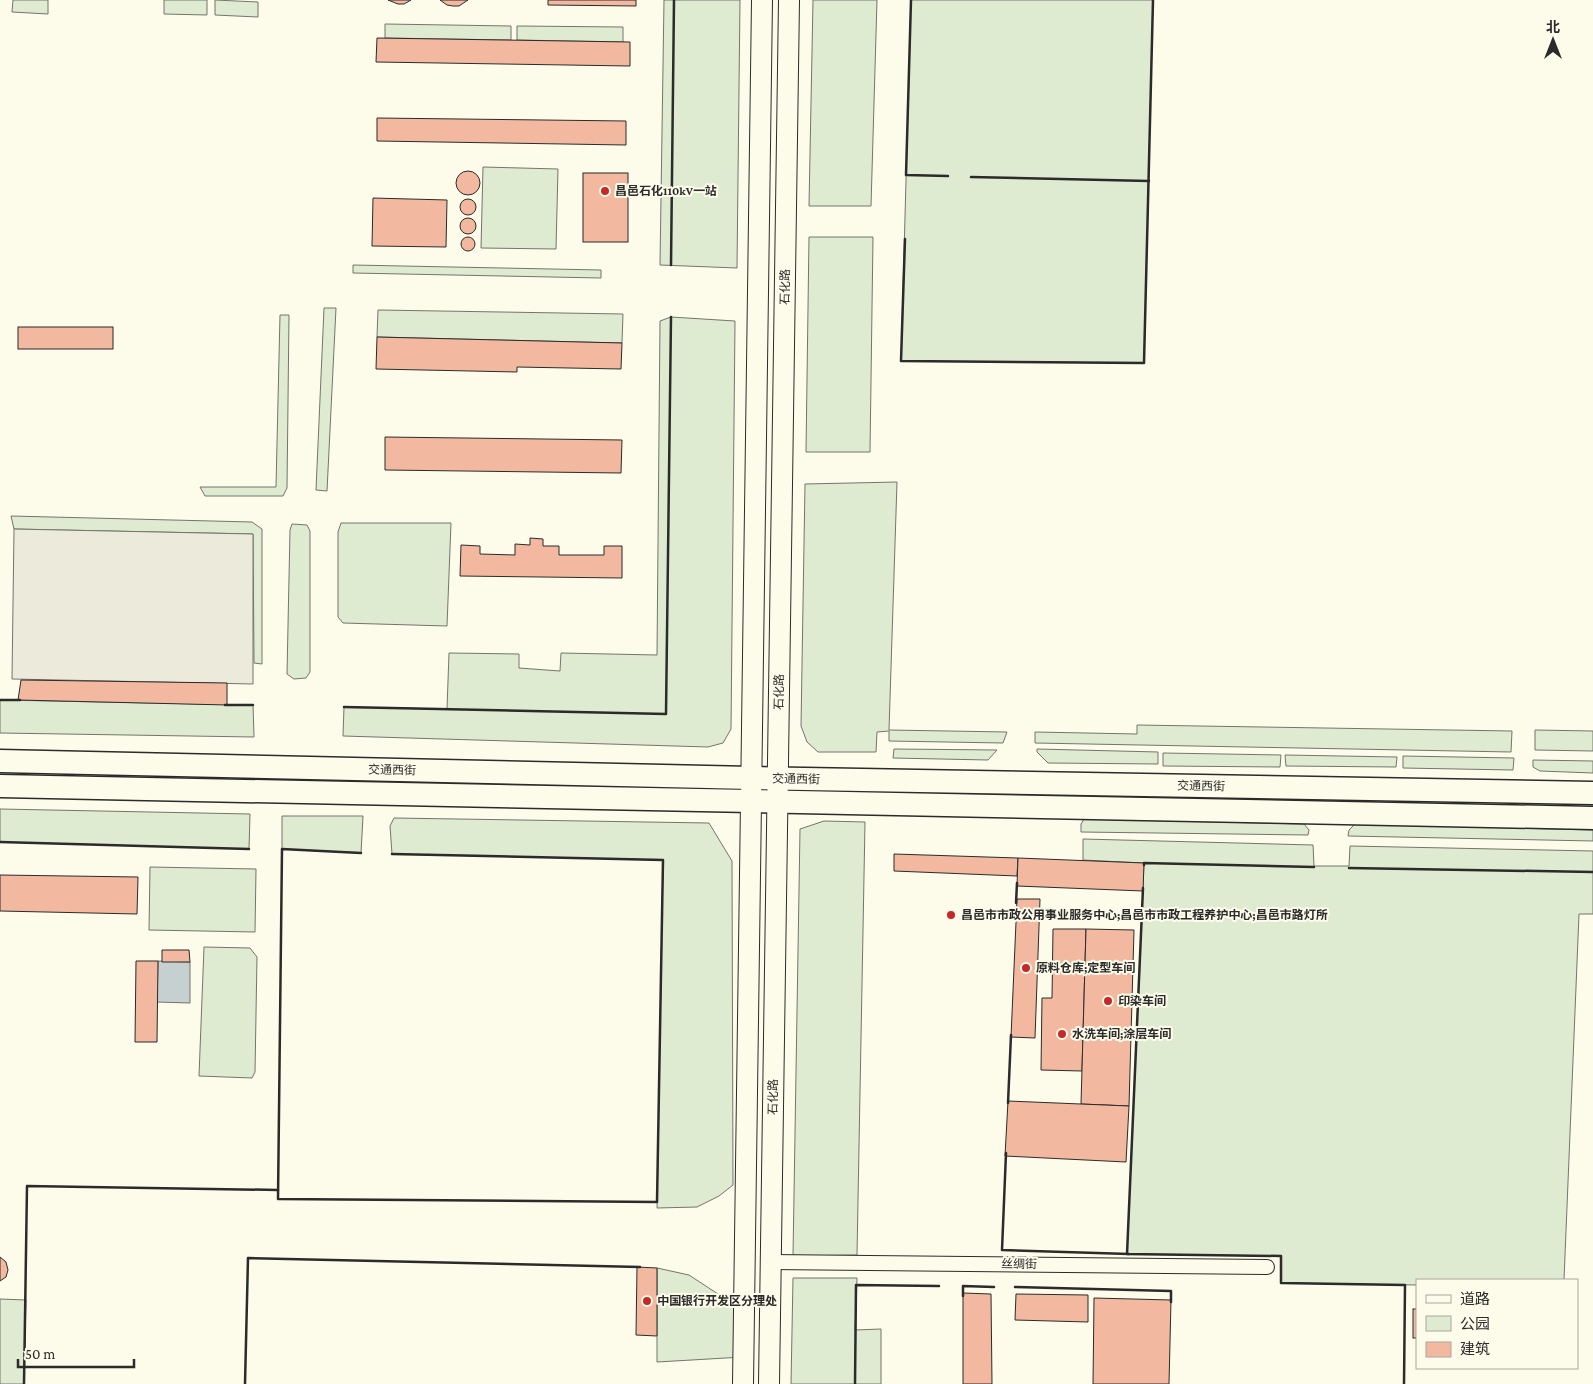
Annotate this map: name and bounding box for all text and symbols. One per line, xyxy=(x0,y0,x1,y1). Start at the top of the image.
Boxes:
north arrow xyxy=(1528,15,1578,65)
text: 北 xyxy=(1546,19,1560,35)
place label: 昌邑石化110kV一站 xyxy=(615,184,717,198)
marker: 昌邑石化110kV一站 xyxy=(599,185,611,197)
street label: 石化路 xyxy=(778,269,792,305)
street label: 石化路 xyxy=(772,674,786,710)
street label: 交通西街 xyxy=(368,763,416,777)
street label: 交通西街 xyxy=(772,772,820,786)
street label: 交通西街 xyxy=(1177,779,1225,793)
place label: 昌邑市市政公用事业服务中心;昌邑市市政工程养护中心;昌邑市路灯所 xyxy=(961,908,1328,922)
marker: 昌邑市市政公用事业服务中心;昌邑市市政工程养护中心;昌邑市路灯所 xyxy=(945,909,957,921)
place label: 原料仓库;定型车间 xyxy=(1036,961,1135,975)
marker: 原料仓库;定型车间 xyxy=(1020,962,1032,974)
place label: 印染车间 xyxy=(1118,994,1166,1008)
marker: 印染车间 xyxy=(1102,995,1114,1007)
place label: 水洗车间;涂层车间 xyxy=(1072,1027,1171,1041)
marker: 水洗车间;涂层车间 xyxy=(1056,1028,1068,1040)
street label: 石化路 xyxy=(766,1079,780,1115)
street label: 丝绸街 xyxy=(1001,1257,1037,1271)
legend xyxy=(1416,1279,1578,1369)
text: 道路 xyxy=(1460,1291,1490,1307)
place label: 中国银行开发区分理处 xyxy=(657,1294,777,1308)
marker: 中国银行开发区分理处 xyxy=(641,1295,653,1307)
text: 公园 xyxy=(1460,1316,1490,1332)
scale bar xyxy=(18,1336,134,1368)
text: 建筑 xyxy=(1460,1341,1490,1357)
text: 50 m xyxy=(25,1346,55,1362)

